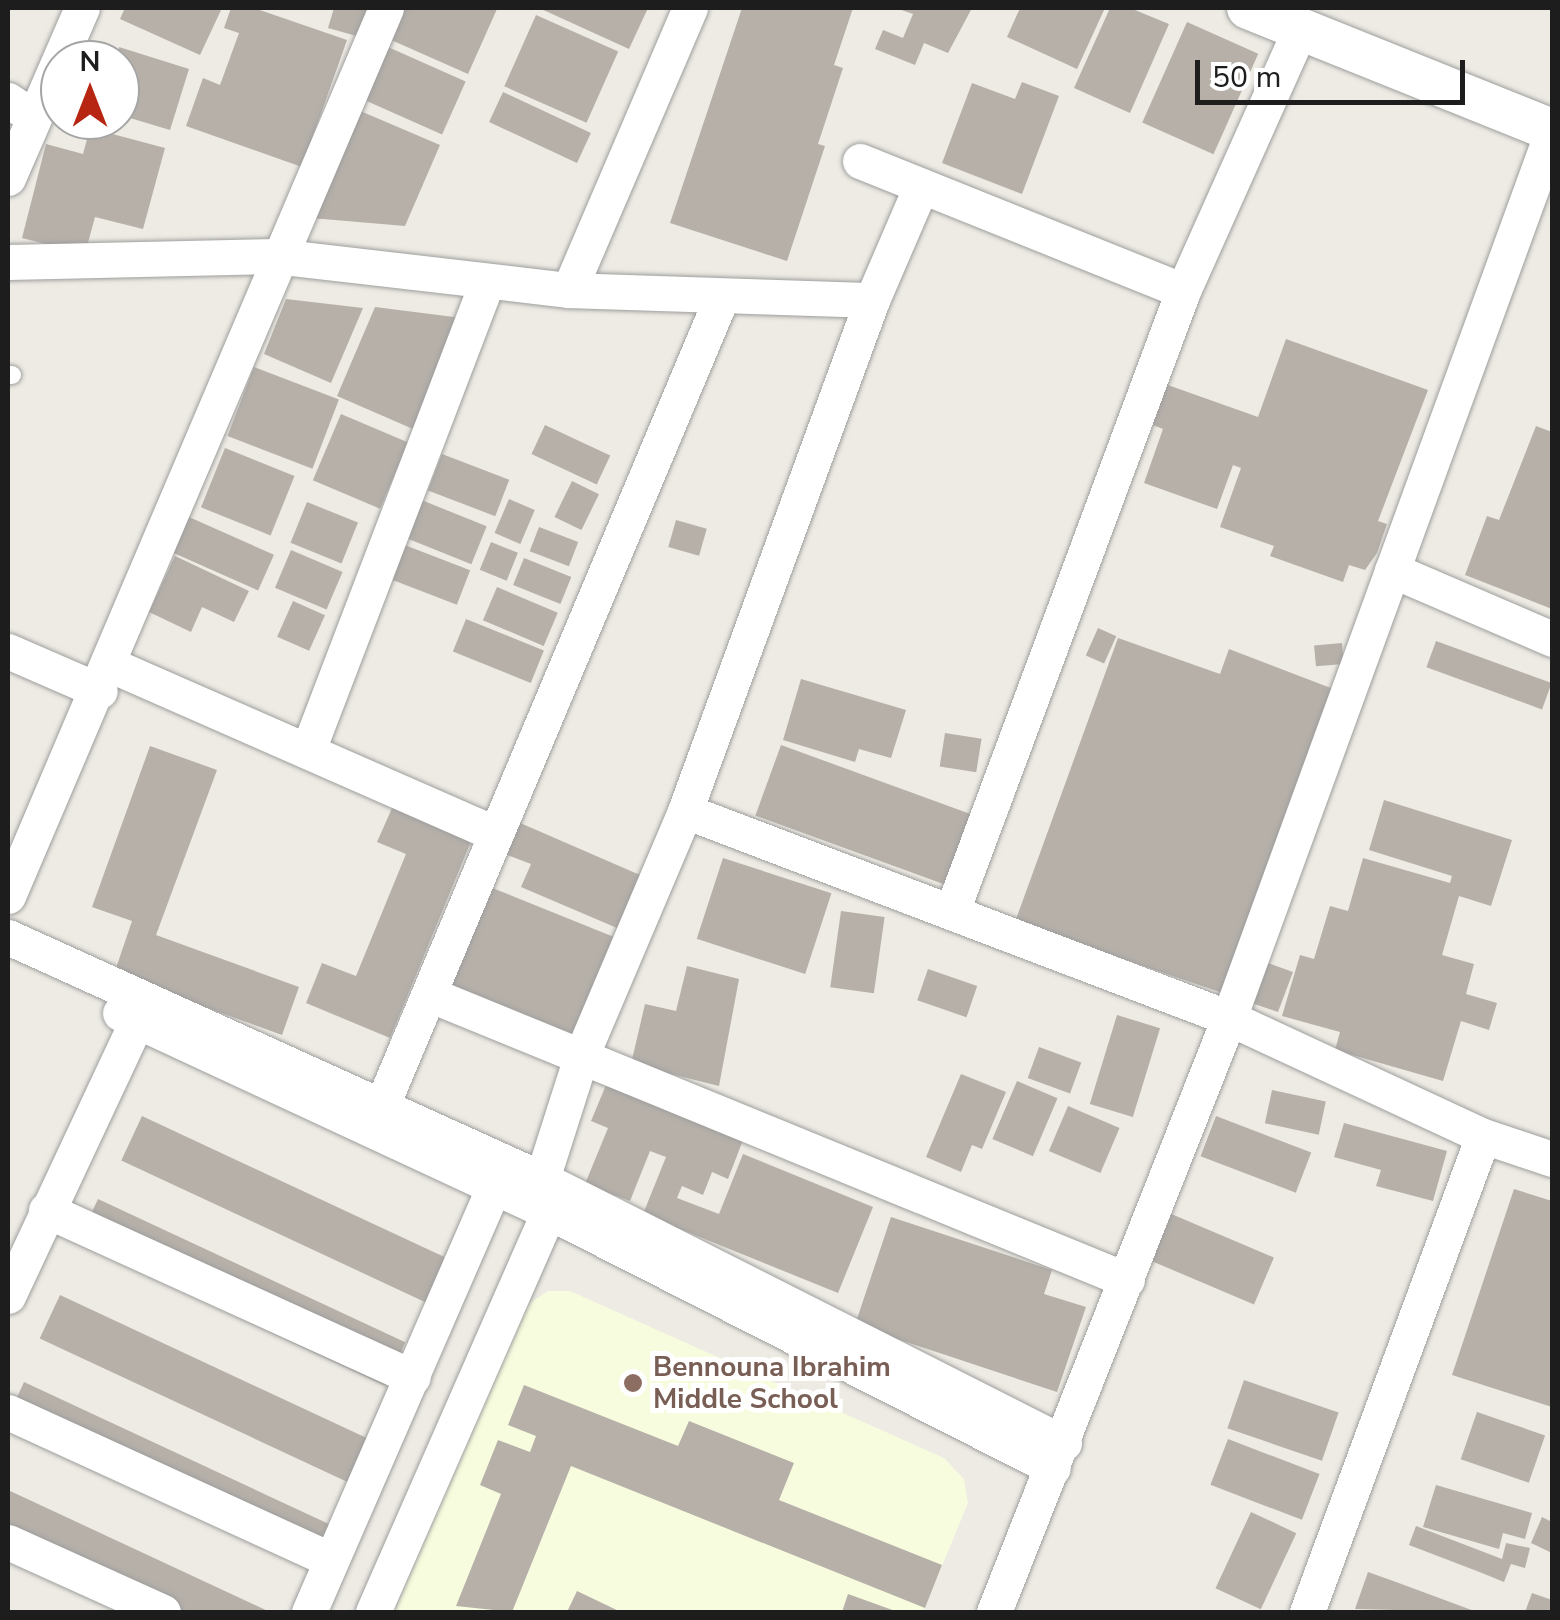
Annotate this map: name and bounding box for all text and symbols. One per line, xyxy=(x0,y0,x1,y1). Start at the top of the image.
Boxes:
north arrow xyxy=(40,40,140,140)
scale bar xyxy=(1200,40,1470,102)
text: N xyxy=(80,43,100,81)
text: 50 m xyxy=(1212,57,1281,98)
place label: Bennouna Ibrahim Middle School xyxy=(653,1350,891,1416)
marker: Bennouna Ibrahim Middle School xyxy=(622,1372,644,1394)

